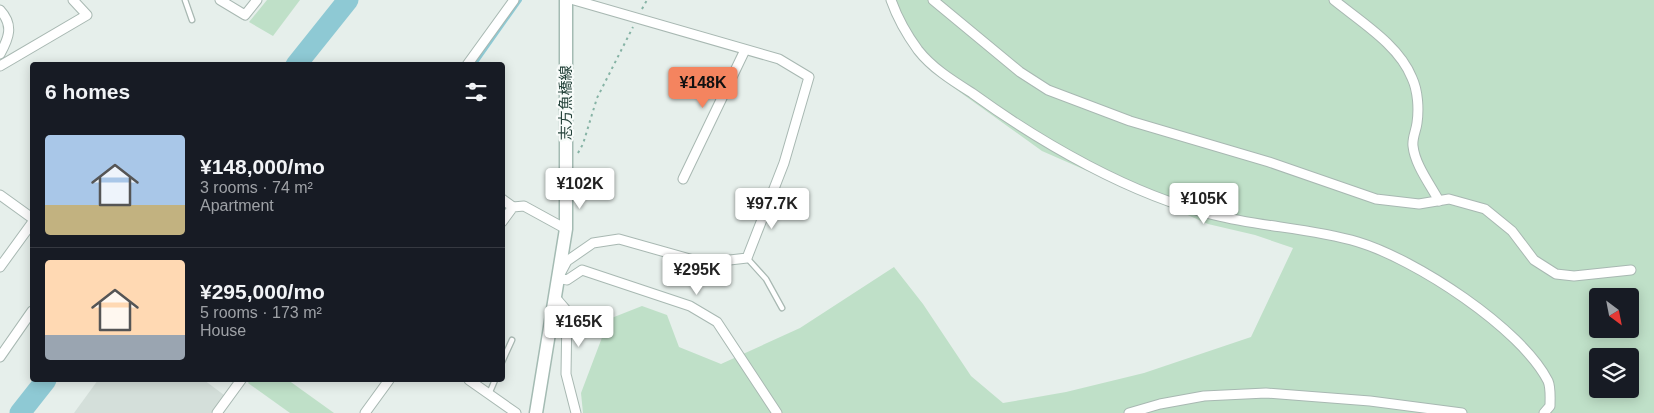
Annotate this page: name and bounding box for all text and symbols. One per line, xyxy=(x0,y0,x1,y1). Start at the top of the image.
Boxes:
street label: 志方魚橋線 xyxy=(557,65,574,141)
pin: ¥148K xyxy=(668,66,738,109)
text: ¥148K xyxy=(679,74,727,91)
icon: filters xyxy=(462,78,490,106)
text: 6 homes xyxy=(45,80,130,103)
icon: home xyxy=(85,155,145,215)
text: ¥148,000/mo xyxy=(200,155,325,178)
pin: ¥102K xyxy=(545,168,615,210)
text: ¥102K xyxy=(556,175,604,192)
text: 3 rooms · 74 m² xyxy=(200,179,313,196)
pin: ¥105K xyxy=(1169,182,1239,225)
pin: ¥97.7K xyxy=(731,188,813,230)
text: ¥105K xyxy=(1180,190,1228,207)
text: ¥97.7K xyxy=(746,195,798,212)
text: Apartment xyxy=(200,197,274,214)
pin: ¥295K xyxy=(662,254,732,296)
text: ¥295K xyxy=(673,261,721,278)
icon: home xyxy=(85,280,145,340)
text: ¥295,000/mo xyxy=(200,280,325,303)
north arrow xyxy=(1589,288,1639,338)
map controls xyxy=(1589,288,1639,398)
text: 5 rooms · 173 m² xyxy=(200,304,322,321)
pin: ¥165K xyxy=(544,306,614,348)
text: ¥165K xyxy=(555,313,603,330)
text: House xyxy=(200,322,246,339)
button: layers xyxy=(1589,348,1639,398)

